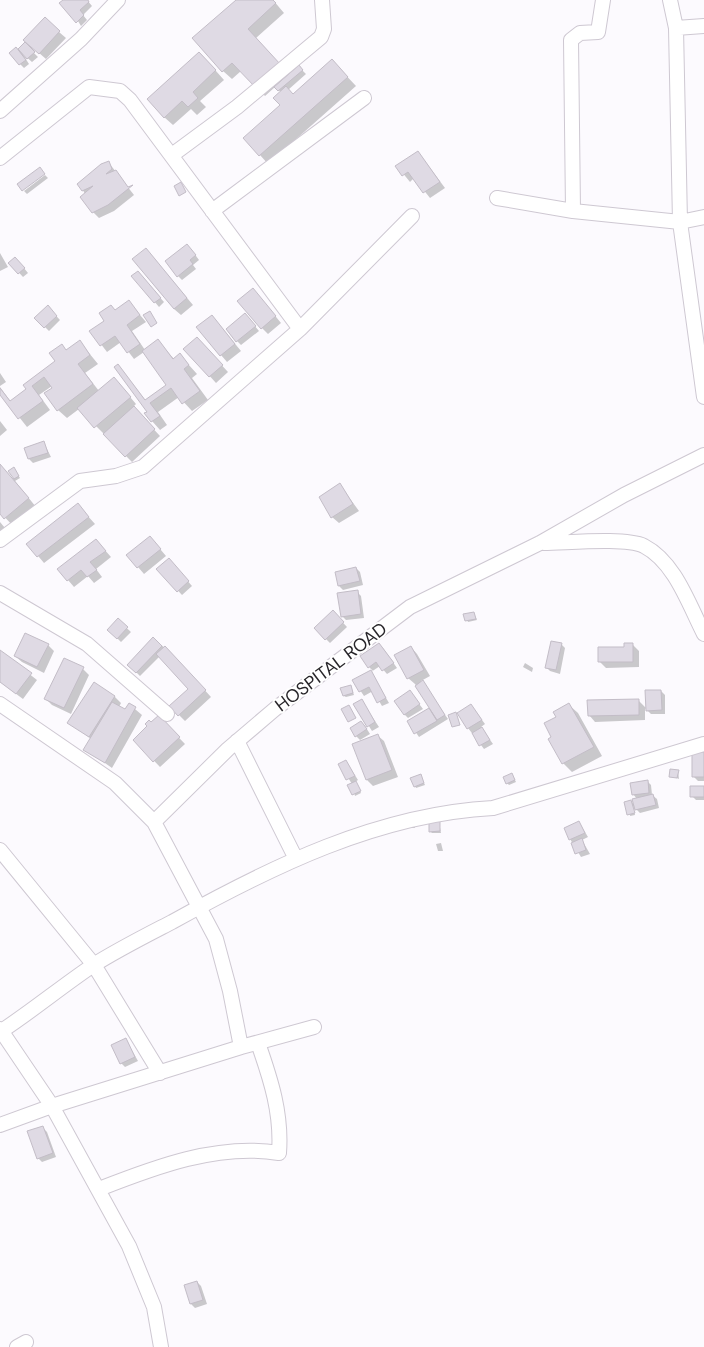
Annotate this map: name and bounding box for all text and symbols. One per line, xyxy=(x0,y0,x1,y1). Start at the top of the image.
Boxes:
street label: HOSPITAL ROAD xyxy=(270,617,392,717)

